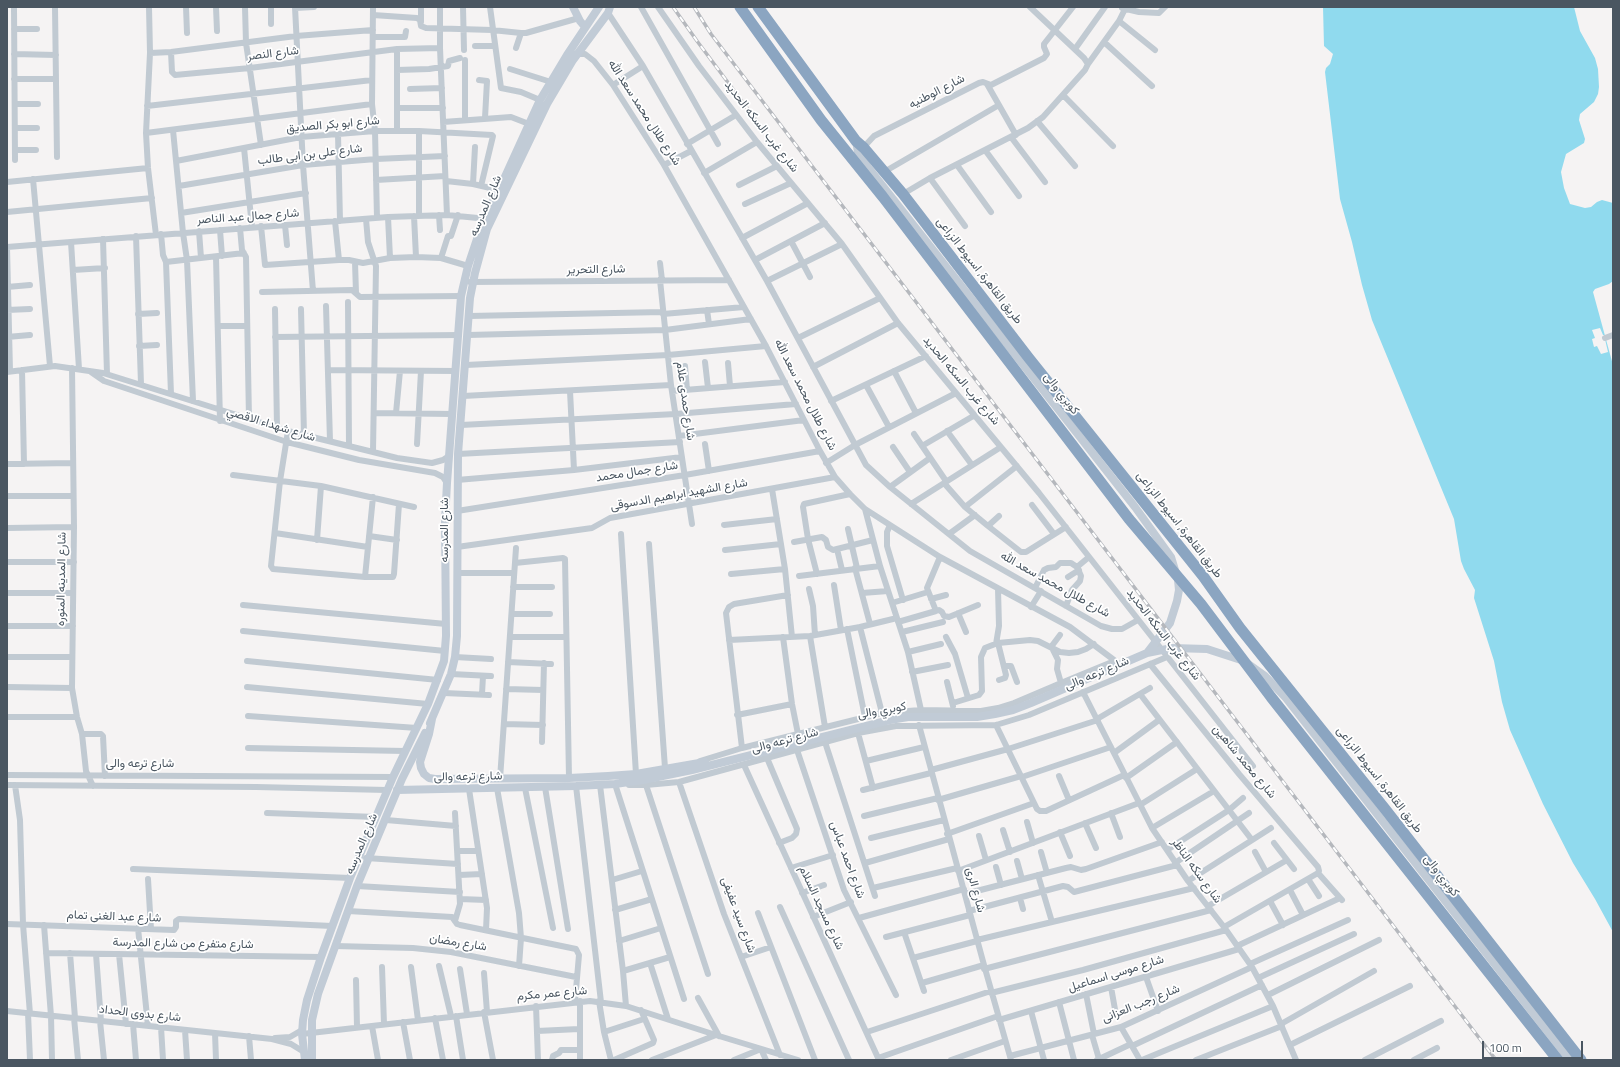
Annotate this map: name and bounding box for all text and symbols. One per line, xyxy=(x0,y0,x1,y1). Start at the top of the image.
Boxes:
street label: شارع النصر xyxy=(246,44,300,64)
street label: شارع طلال محمد سعد الله xyxy=(604,57,684,169)
street label: شارع الوطنيه xyxy=(907,72,967,112)
street label: شارع غرب السكه الحديد xyxy=(721,78,801,176)
street label: شارع ابو بكر الصديق xyxy=(286,114,380,136)
street label: شارع على بن ابى طالب xyxy=(257,141,363,169)
street label: شارع المدرسه xyxy=(467,173,505,239)
street label: شارع جمال عبد الناصر xyxy=(196,206,300,228)
street label: طريق القاهرة, اسيوط الزراعى xyxy=(933,215,1025,327)
street label: شارع التحرير xyxy=(566,262,626,278)
street label: شارع غرب السكه الحديد xyxy=(919,333,1003,429)
street label: شارع طلال محمد سعد الله xyxy=(771,337,839,453)
street label: شارع حمدى علام xyxy=(672,360,698,442)
street label: كوبري والى xyxy=(1040,370,1082,418)
street label: شارع شهداء الاقصي xyxy=(225,405,317,445)
street label: شارع جمال محمد xyxy=(595,458,679,486)
street label: طريق القاهرة, اسيوط الزراعى xyxy=(1133,469,1225,581)
street label: شارع الشهيد ابراهيم الدسوقى xyxy=(609,476,749,514)
street label: شارع المدرسه xyxy=(438,497,452,563)
street label: شارع المدينه المنوره xyxy=(54,532,70,626)
street label: شارع طلال محمد سعد الله xyxy=(998,549,1112,621)
street label: شارع غرب السكه الحديد xyxy=(1123,586,1203,684)
street label: شارع ترعه والى xyxy=(1063,654,1131,694)
street label: كوبري والى xyxy=(856,700,908,722)
street label: شارع محمد شاهين xyxy=(1209,722,1279,802)
street label: طريق القاهرة, اسيوط الزراعى xyxy=(1333,724,1425,836)
street label: شارع ترعه والى xyxy=(750,725,820,757)
street label: شارع ترعه والى xyxy=(106,757,174,771)
street label: شارع ترعه والى xyxy=(434,769,502,785)
street label: شارع المدرسه xyxy=(343,811,381,877)
street label: شارع احمد عباس xyxy=(826,819,868,901)
street label: شارع سكه الناظر xyxy=(1168,836,1224,906)
street label: كوبري والى xyxy=(1420,852,1462,900)
street label: شارع مسجد السلام xyxy=(795,864,847,952)
street label: شارع الرى xyxy=(962,866,988,914)
street label: شارع سيد عفيفى xyxy=(718,875,758,955)
street label: شارع عبد الغنى تمام xyxy=(66,908,162,926)
street label: شارع رمضان xyxy=(428,931,488,955)
street label: شارع متفرع من شارع المدرسة xyxy=(112,936,254,952)
street label: شارع موسى اسماعيل xyxy=(1066,953,1166,995)
street label: شارع رجب العزانى xyxy=(1100,982,1182,1026)
street label: شارع عمر مكرم xyxy=(516,984,588,1004)
street label: شارع بدوى الحداد xyxy=(98,1003,182,1025)
scale bar xyxy=(1484,1033,1585,1059)
text: 100 m xyxy=(1489,1038,1522,1057)

